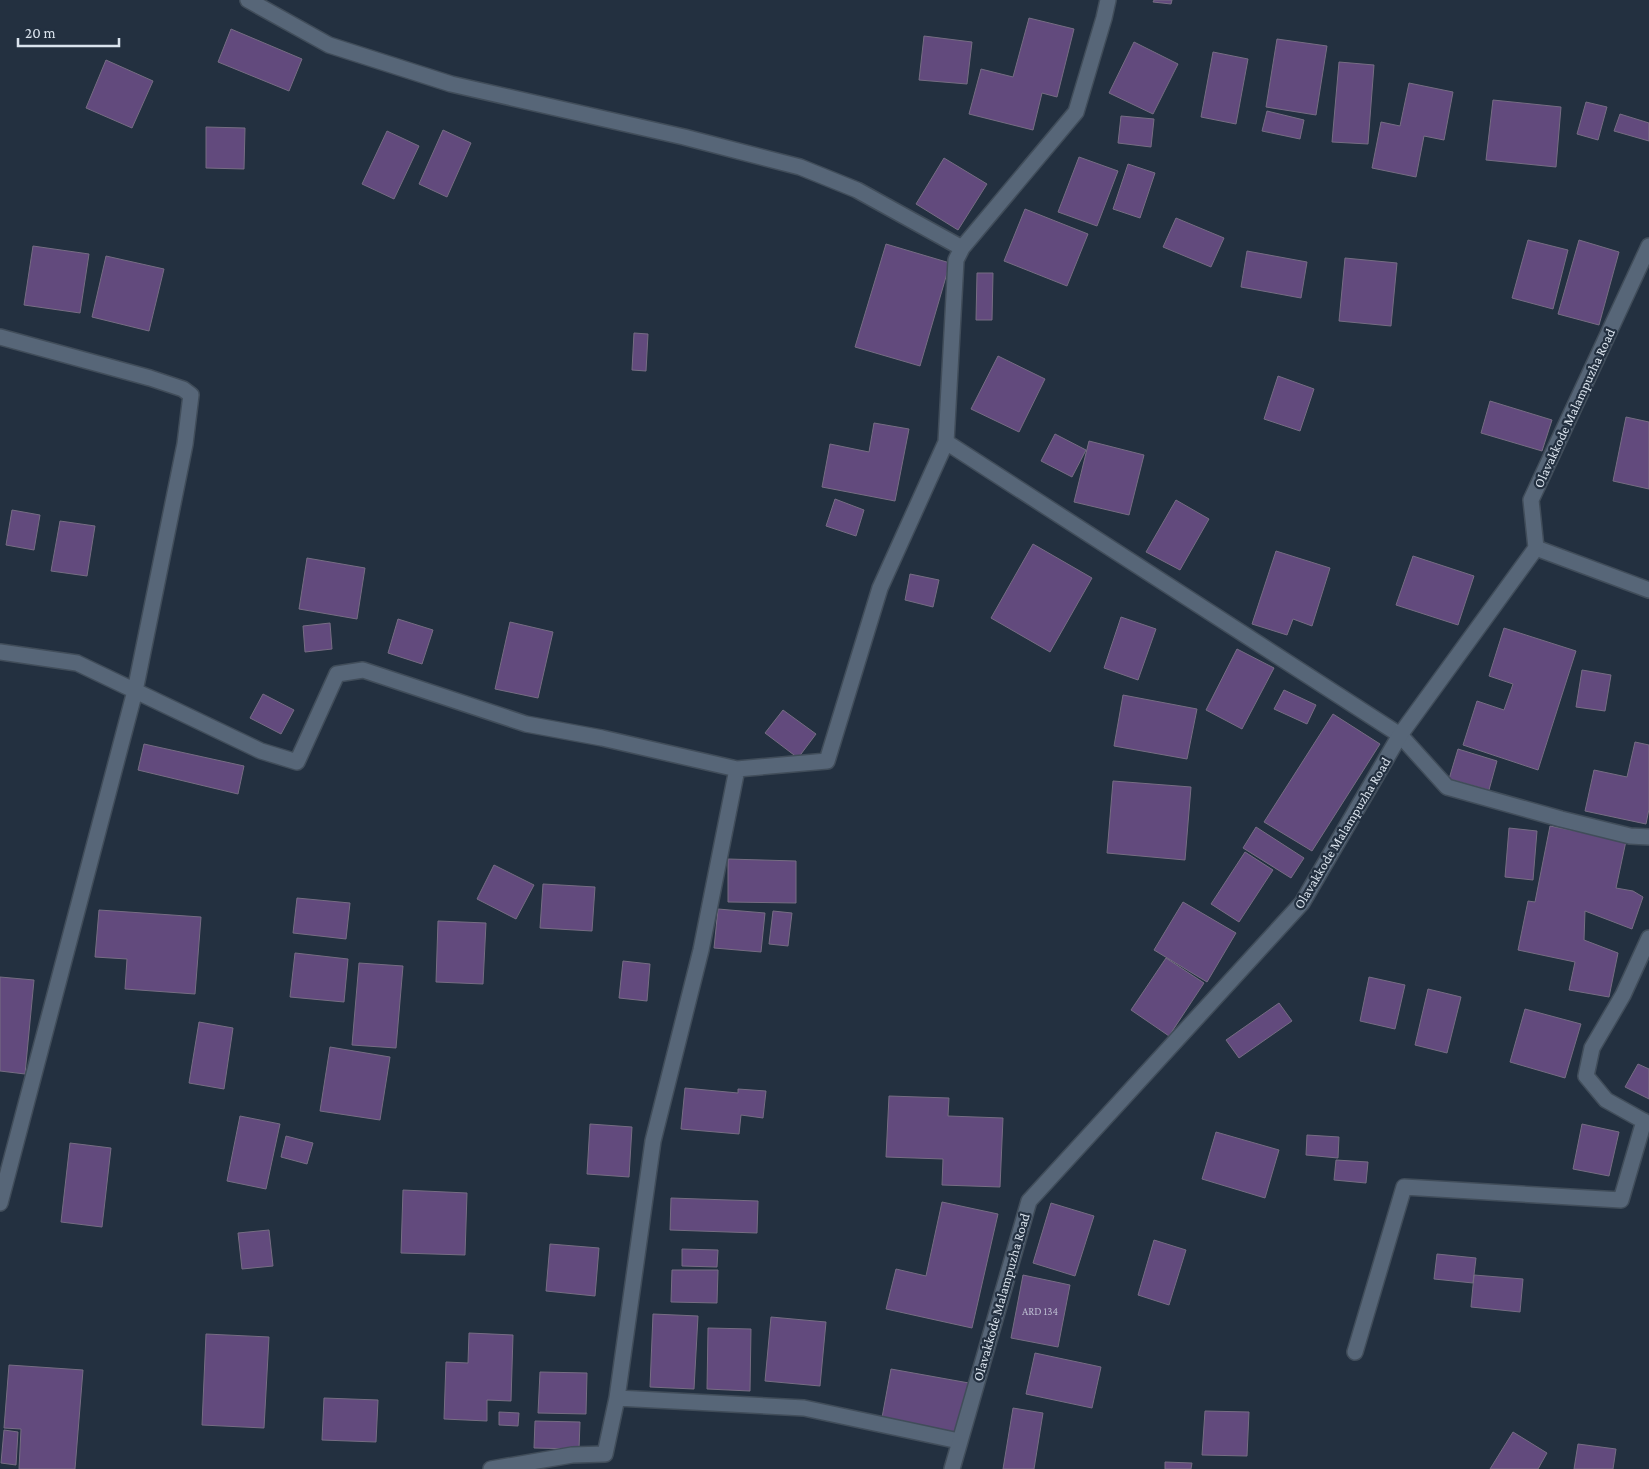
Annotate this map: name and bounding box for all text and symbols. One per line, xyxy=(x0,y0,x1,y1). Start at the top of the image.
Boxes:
scale bar xyxy=(18,15,119,47)
text: 20 m xyxy=(25,25,56,41)
street label: Olavakkode Malampuzha Road xyxy=(1530,325,1618,490)
street label: Olavakkode Malampuzha Road xyxy=(1290,754,1394,912)
street label: Olavakkode Malampuzha Road xyxy=(969,1211,1033,1383)
house number: ARD 134 xyxy=(1022,1305,1058,1317)

